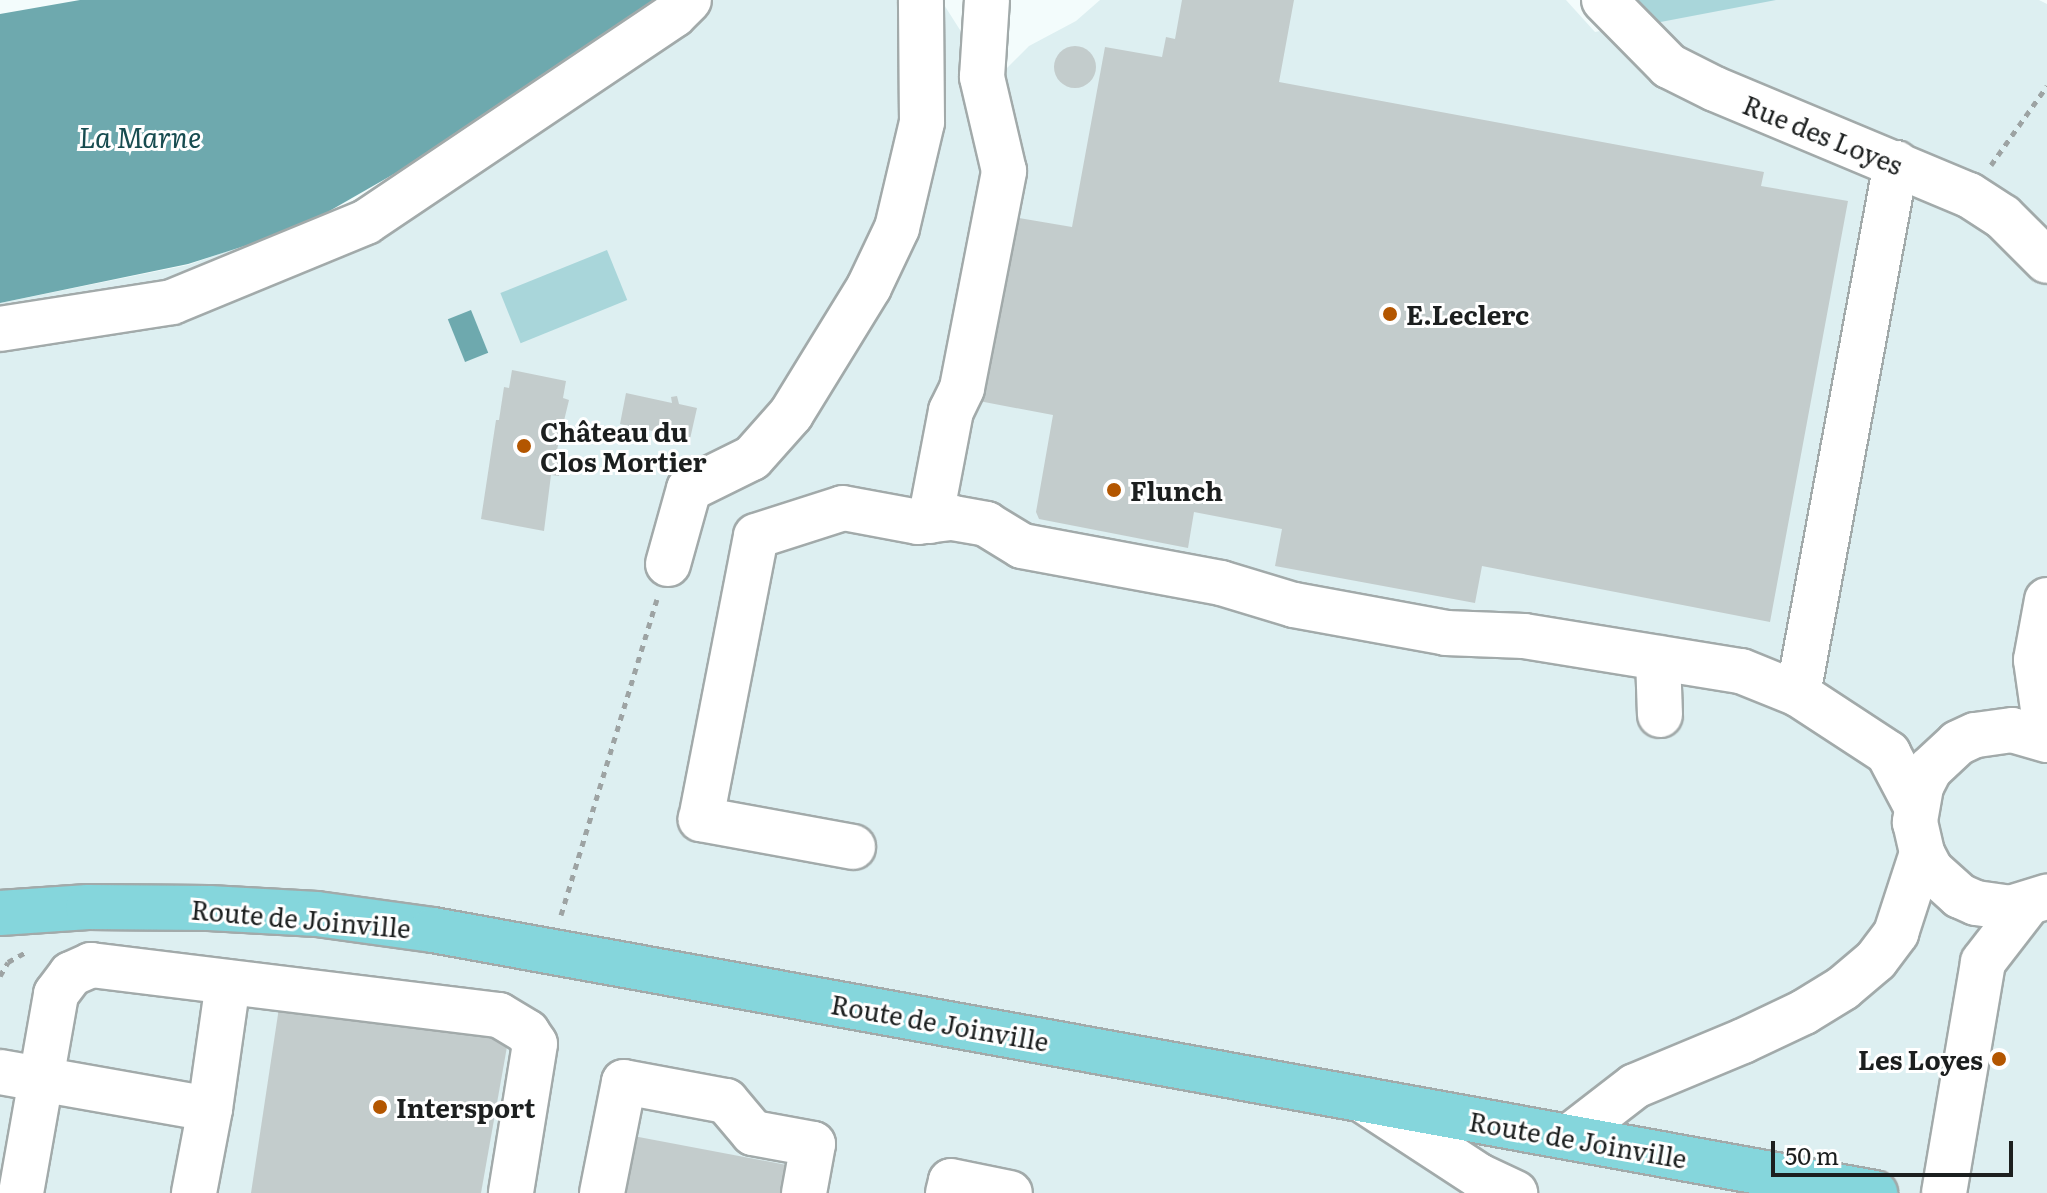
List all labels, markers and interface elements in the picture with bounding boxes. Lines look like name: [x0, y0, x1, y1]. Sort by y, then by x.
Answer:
street label: Rue des Loyes: [1739, 88, 1907, 180]
water label: La Marne: [79, 119, 201, 153]
place label: E.Leclerc: [1406, 298, 1529, 330]
marker: E.Leclerc: [1381, 305, 1399, 323]
place label: Château du Clos Mortier: [540, 415, 707, 476]
marker: Château du Clos Mortier: [515, 437, 533, 455]
place label: Flunch: [1130, 474, 1223, 506]
marker: Flunch: [1105, 481, 1123, 499]
street label: Route de Joinville: [190, 893, 412, 943]
street label: Route de Joinville: [829, 987, 1051, 1057]
place label: Les Loyes: [1858, 1043, 1983, 1075]
marker: Les Loyes: [1990, 1050, 2008, 1068]
place label: Intersport: [396, 1091, 536, 1123]
marker: Intersport: [371, 1098, 389, 1116]
street label: Route de Joinville: [1467, 1104, 1689, 1174]
scale bar: [1775, 1125, 2017, 1175]
text: 50 m: [1785, 1137, 1839, 1172]

